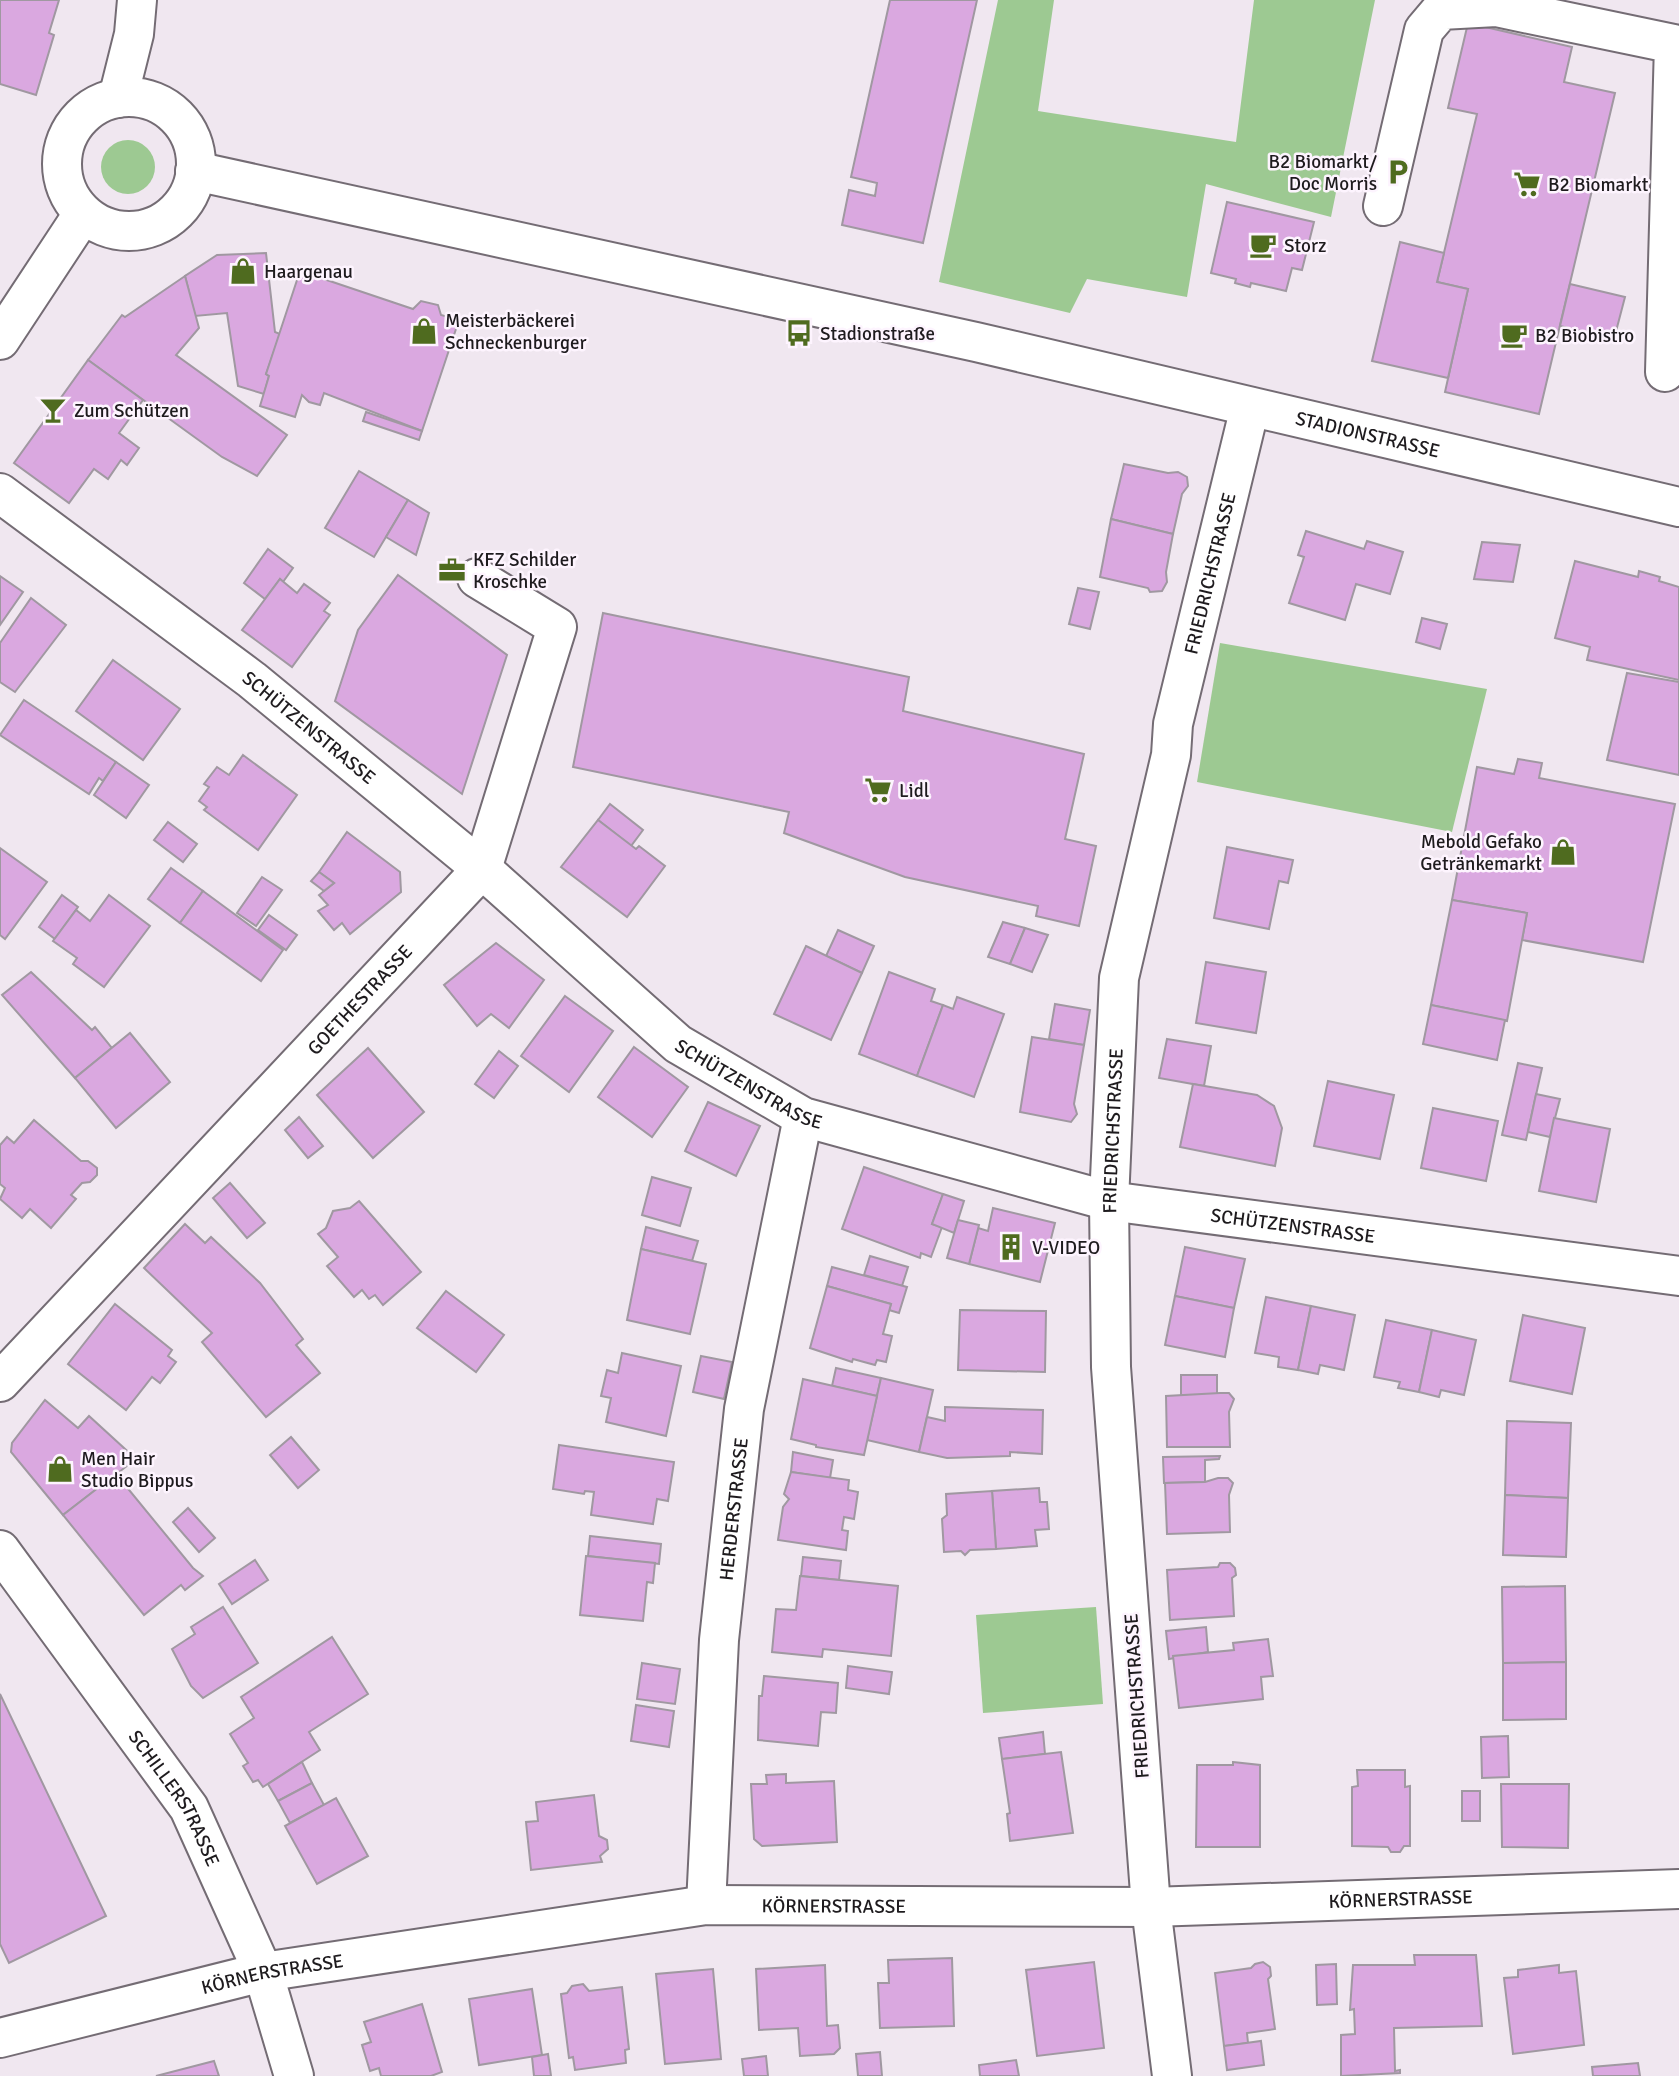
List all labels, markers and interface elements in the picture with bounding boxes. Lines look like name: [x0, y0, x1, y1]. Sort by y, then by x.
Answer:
place label: B2 Biomarkt/ Doc Morris: [1269, 150, 1377, 196]
parking icon: B2 Biomarkt/ Doc Morris: [1383, 157, 1413, 187]
supermarket icon: B2 Biomarkt: [1512, 169, 1542, 199]
place label: B2 Biomarkt: [1548, 173, 1649, 197]
cafe icon: Storz: [1248, 230, 1278, 260]
place label: Storz: [1284, 234, 1327, 258]
shop icon: Haargenau: [228, 256, 258, 286]
place label: Haargenau: [264, 260, 353, 284]
place label: Meisterbäckerei Schneckenburger: [445, 309, 587, 355]
shop icon: Meisterbäckerei Schneckenburger: [409, 316, 439, 346]
bus stop icon: Stadionstraße: [784, 318, 814, 348]
cafe icon: B2 Biobistro: [1499, 320, 1529, 350]
place label: Stadionstraße: [820, 322, 935, 346]
place label: B2 Biobistro: [1535, 324, 1634, 348]
bar icon: Zum Schützen: [38, 395, 68, 425]
place label: Zum Schützen: [74, 399, 189, 423]
street label: STADIONSTRASSE: [1293, 406, 1442, 463]
street label: FRIEDRICHSTRASSE: [1179, 490, 1242, 657]
place label: KFZ Schilder Kroschke: [473, 548, 576, 594]
office icon: KFZ Schilder Kroschke: [437, 555, 467, 585]
street label: SCHÜTZENSTRASSE: [237, 666, 380, 790]
supermarket icon: Lidl: [863, 775, 893, 805]
place label: Lidl: [899, 779, 929, 803]
place label: Mebold Gefako Getränkemarkt: [1420, 830, 1542, 876]
shop icon: Mebold Gefako Getränkemarkt: [1548, 837, 1578, 867]
street label: GOETHESTRASSE: [303, 940, 418, 1060]
street label: SCHÜTZENSTRASSE: [671, 1034, 825, 1135]
street label: FRIEDRICHSTRASSE: [1098, 1048, 1129, 1214]
street label: SCHÜTZENSTRASSE: [1209, 1204, 1377, 1249]
building icon: V-VIDEO: [996, 1232, 1026, 1262]
place label: V-VIDEO: [1032, 1236, 1100, 1260]
street label: HERDERSTRASSE: [714, 1436, 754, 1582]
place label: Men Hair Studio Bippus: [81, 1447, 193, 1493]
shop icon: Men Hair Studio Bippus: [45, 1454, 75, 1484]
street label: FRIEDRICHSTRASSE: [1119, 1613, 1155, 1779]
street label: SCHILLERSTRASSE: [123, 1726, 225, 1870]
street label: KÖRNERSTRASSE: [1328, 1885, 1473, 1914]
street label: KÖRNERSTRASSE: [761, 1894, 906, 1919]
street label: KÖRNERSTRASSE: [199, 1949, 345, 2000]

